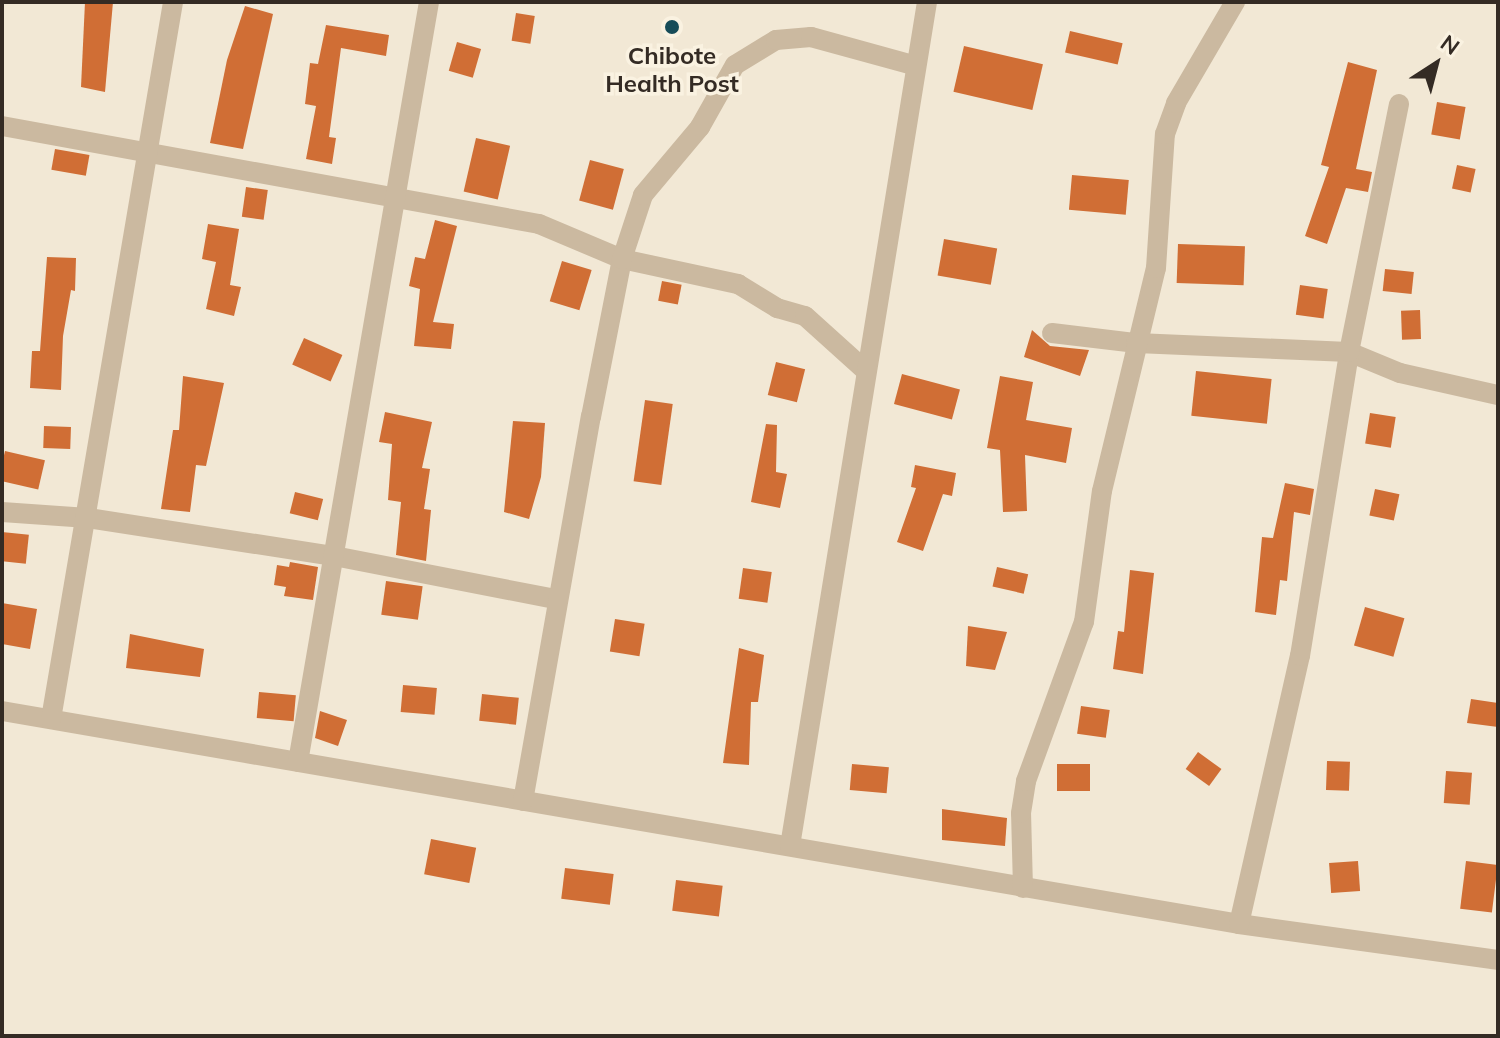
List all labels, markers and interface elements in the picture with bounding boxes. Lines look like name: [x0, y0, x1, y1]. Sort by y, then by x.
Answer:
marker: Chibote Health Post: [661, 16, 683, 38]
north arrow: [1396, 24, 1476, 104]
text: N: [1435, 28, 1465, 61]
place label: Chibote Health Post: [605, 42, 739, 98]

